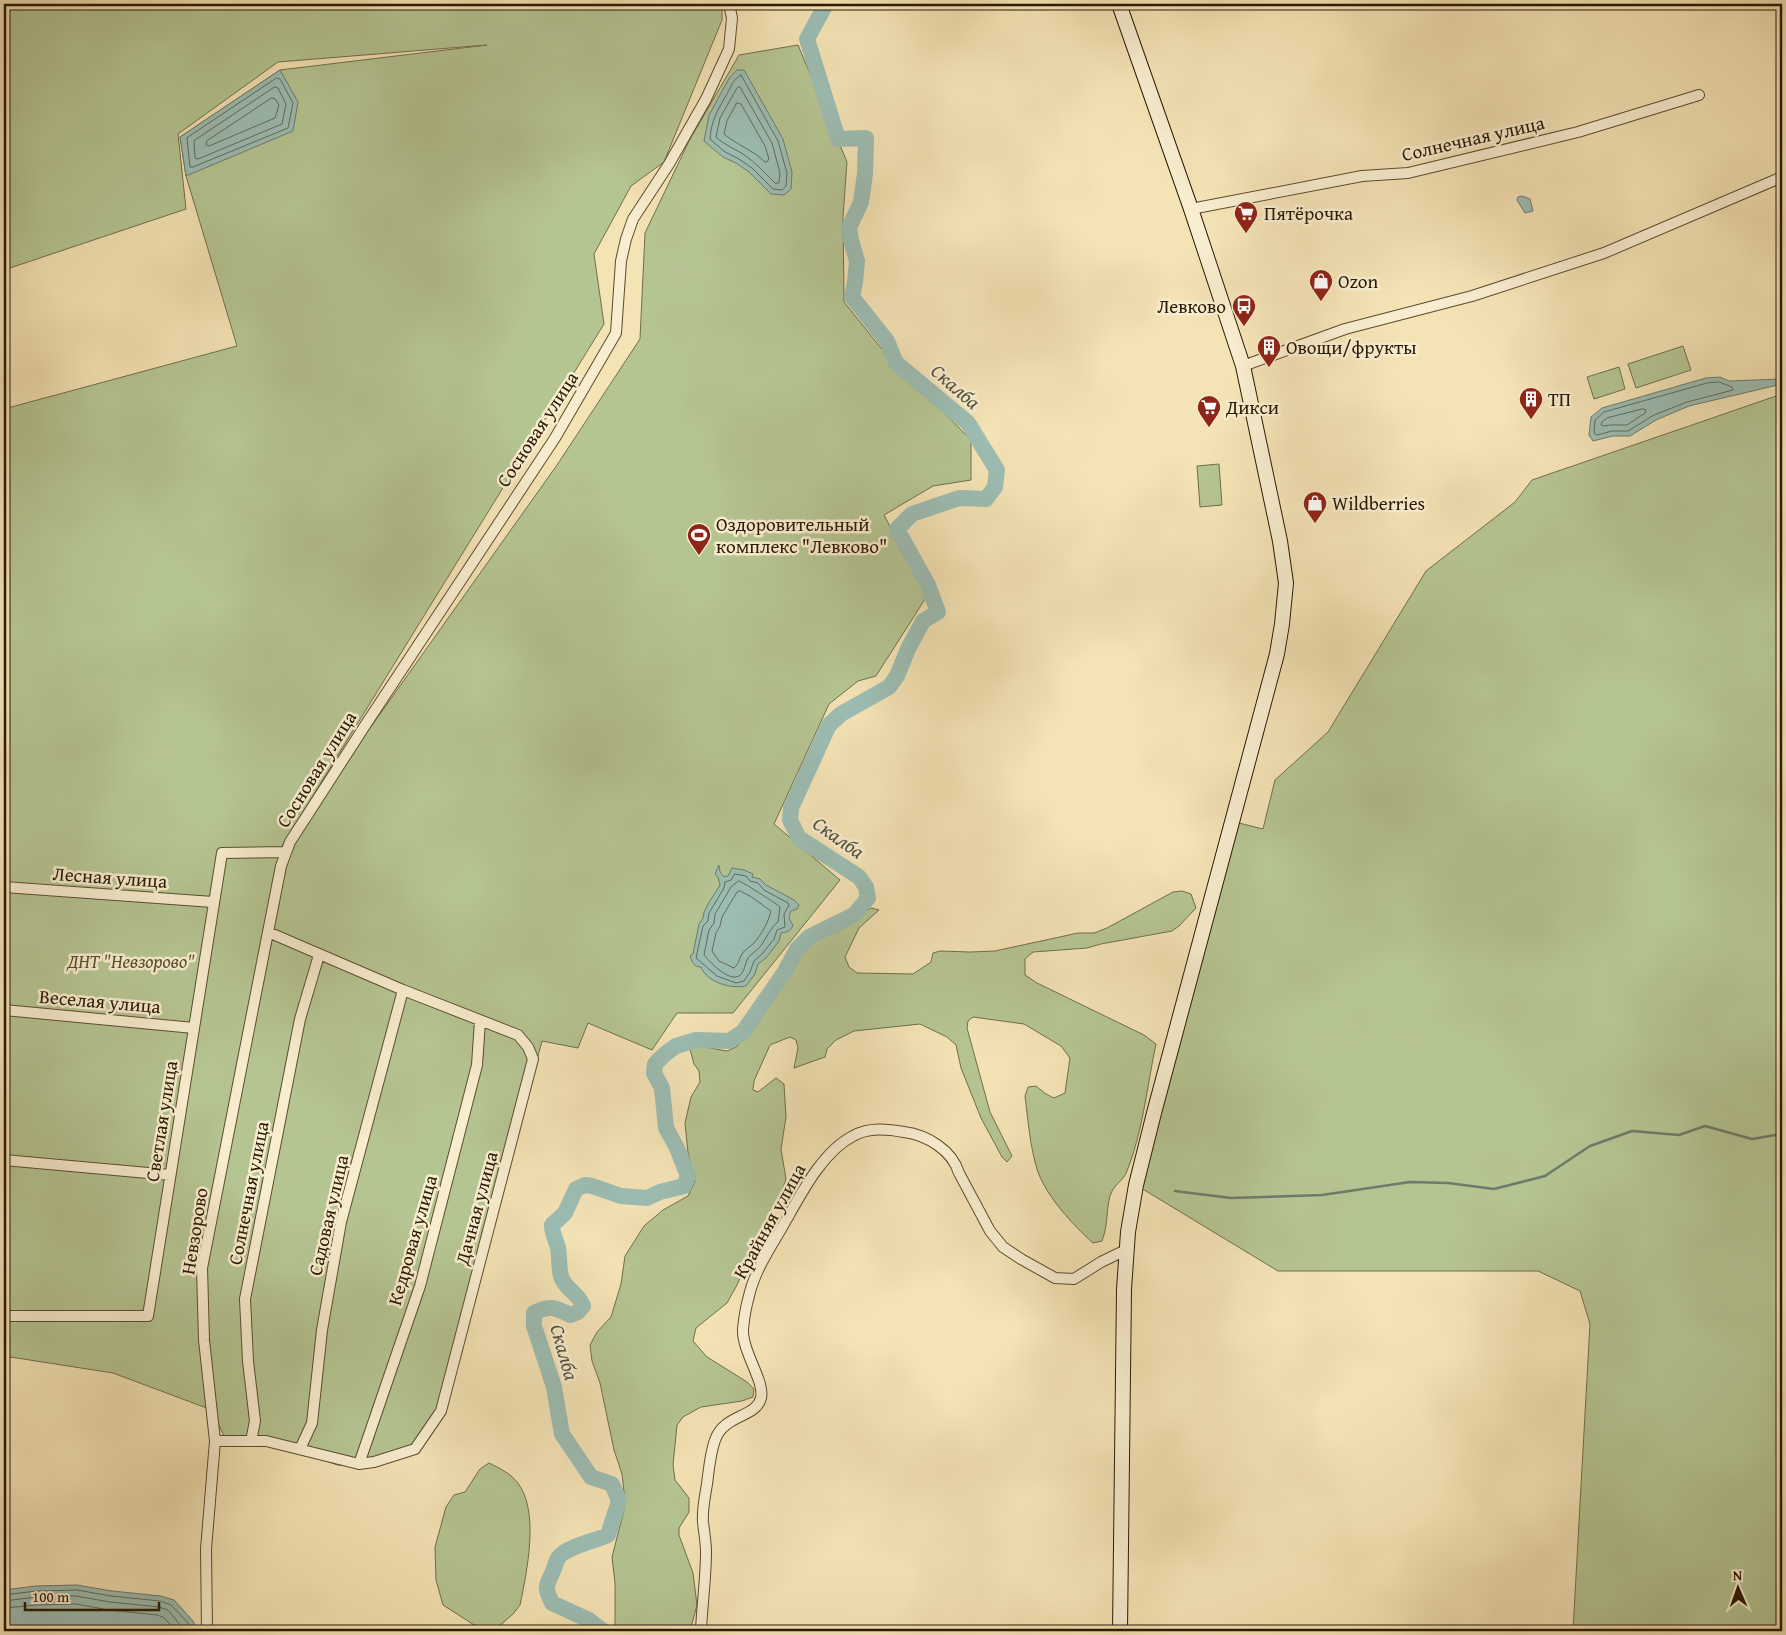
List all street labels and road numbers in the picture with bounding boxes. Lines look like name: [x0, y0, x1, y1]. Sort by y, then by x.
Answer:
street label: Солнечная улица: [1399, 108, 1547, 168]
street label: Сосновая улица: [489, 366, 585, 492]
street label: Сосновая улица: [269, 705, 363, 833]
street label: Лесная улица: [52, 859, 168, 895]
street label: Веселая улица: [38, 982, 162, 1020]
street label: Светлая улица: [138, 1058, 184, 1184]
street label: Солнечная улица: [220, 1119, 276, 1267]
street label: Дачная улица: [447, 1148, 505, 1269]
street label: Садовая улица: [301, 1152, 355, 1278]
street label: Крайняя улица: [726, 1158, 812, 1284]
street label: Кедровая улица: [380, 1172, 444, 1308]
street label: Невзорово: [173, 1186, 215, 1276]

